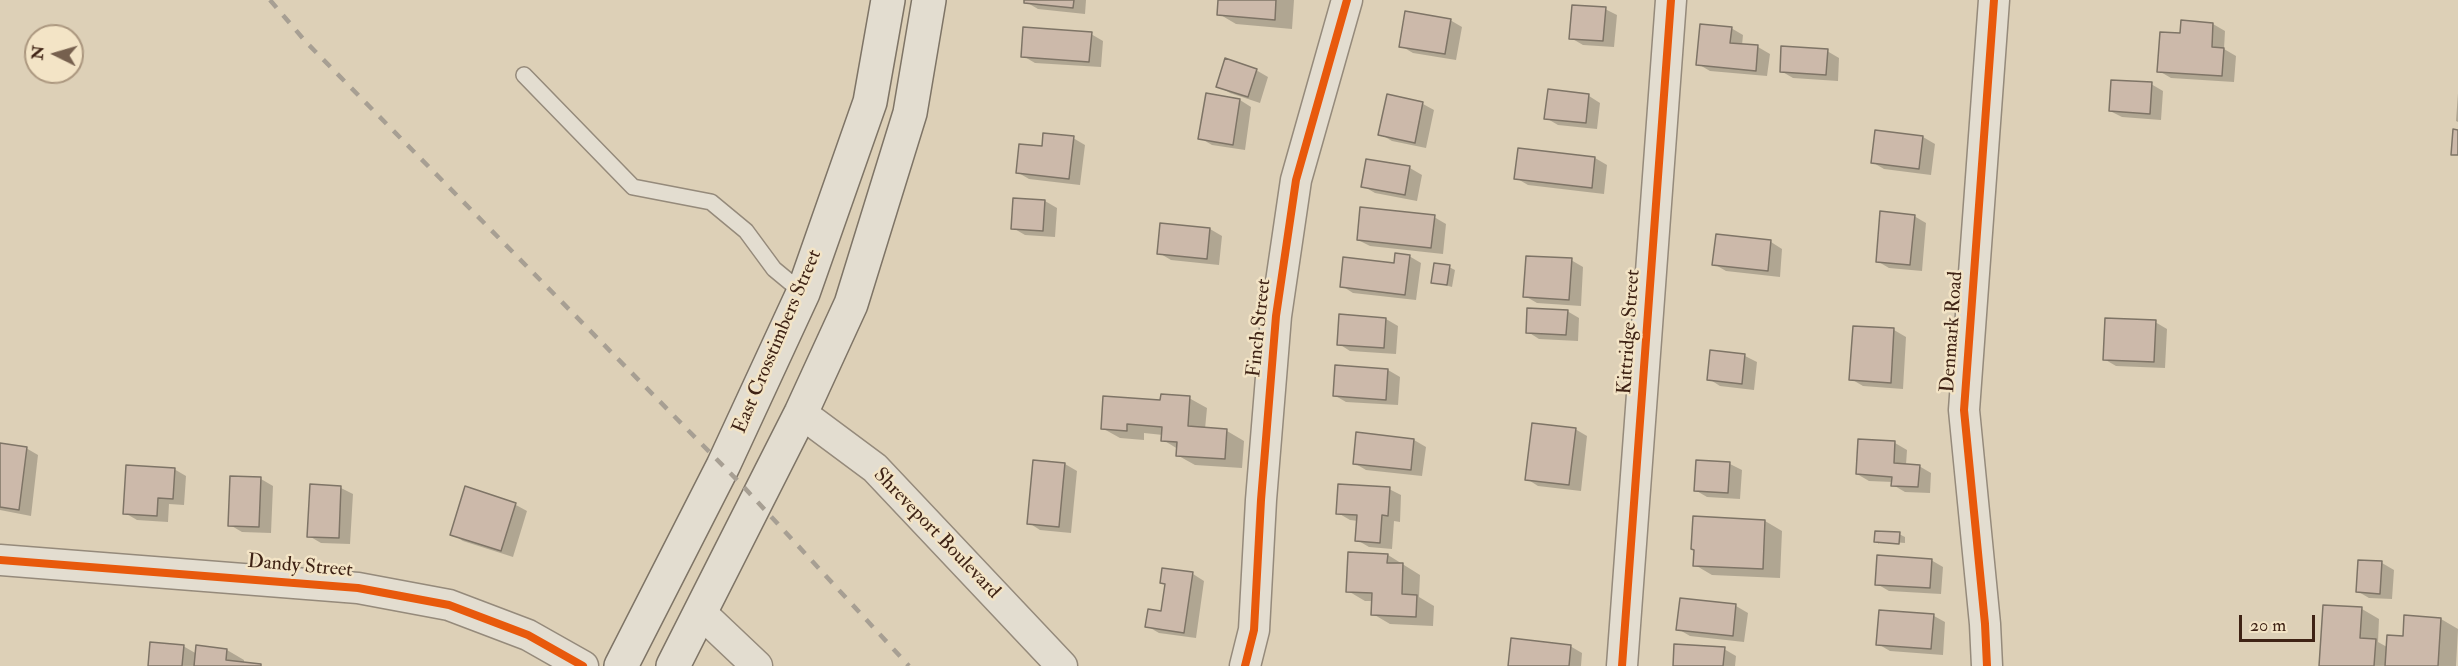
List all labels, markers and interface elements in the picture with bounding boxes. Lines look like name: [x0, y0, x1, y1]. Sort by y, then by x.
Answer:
north arrow: [24, 24, 84, 84]
text: N: [27, 45, 49, 61]
street label: East Crosstimbers Street: [728, 246, 828, 438]
street label: Kittridge Street: [1614, 269, 1646, 395]
street label: Denmark Road: [1937, 270, 1969, 394]
street label: Finch Street: [1243, 278, 1277, 378]
street label: Shreveport Boulevard: [867, 464, 1005, 604]
street label: Dandy Street: [246, 550, 354, 584]
scale bar: [2242, 603, 2318, 641]
text: 20 m: [2250, 614, 2286, 637]

